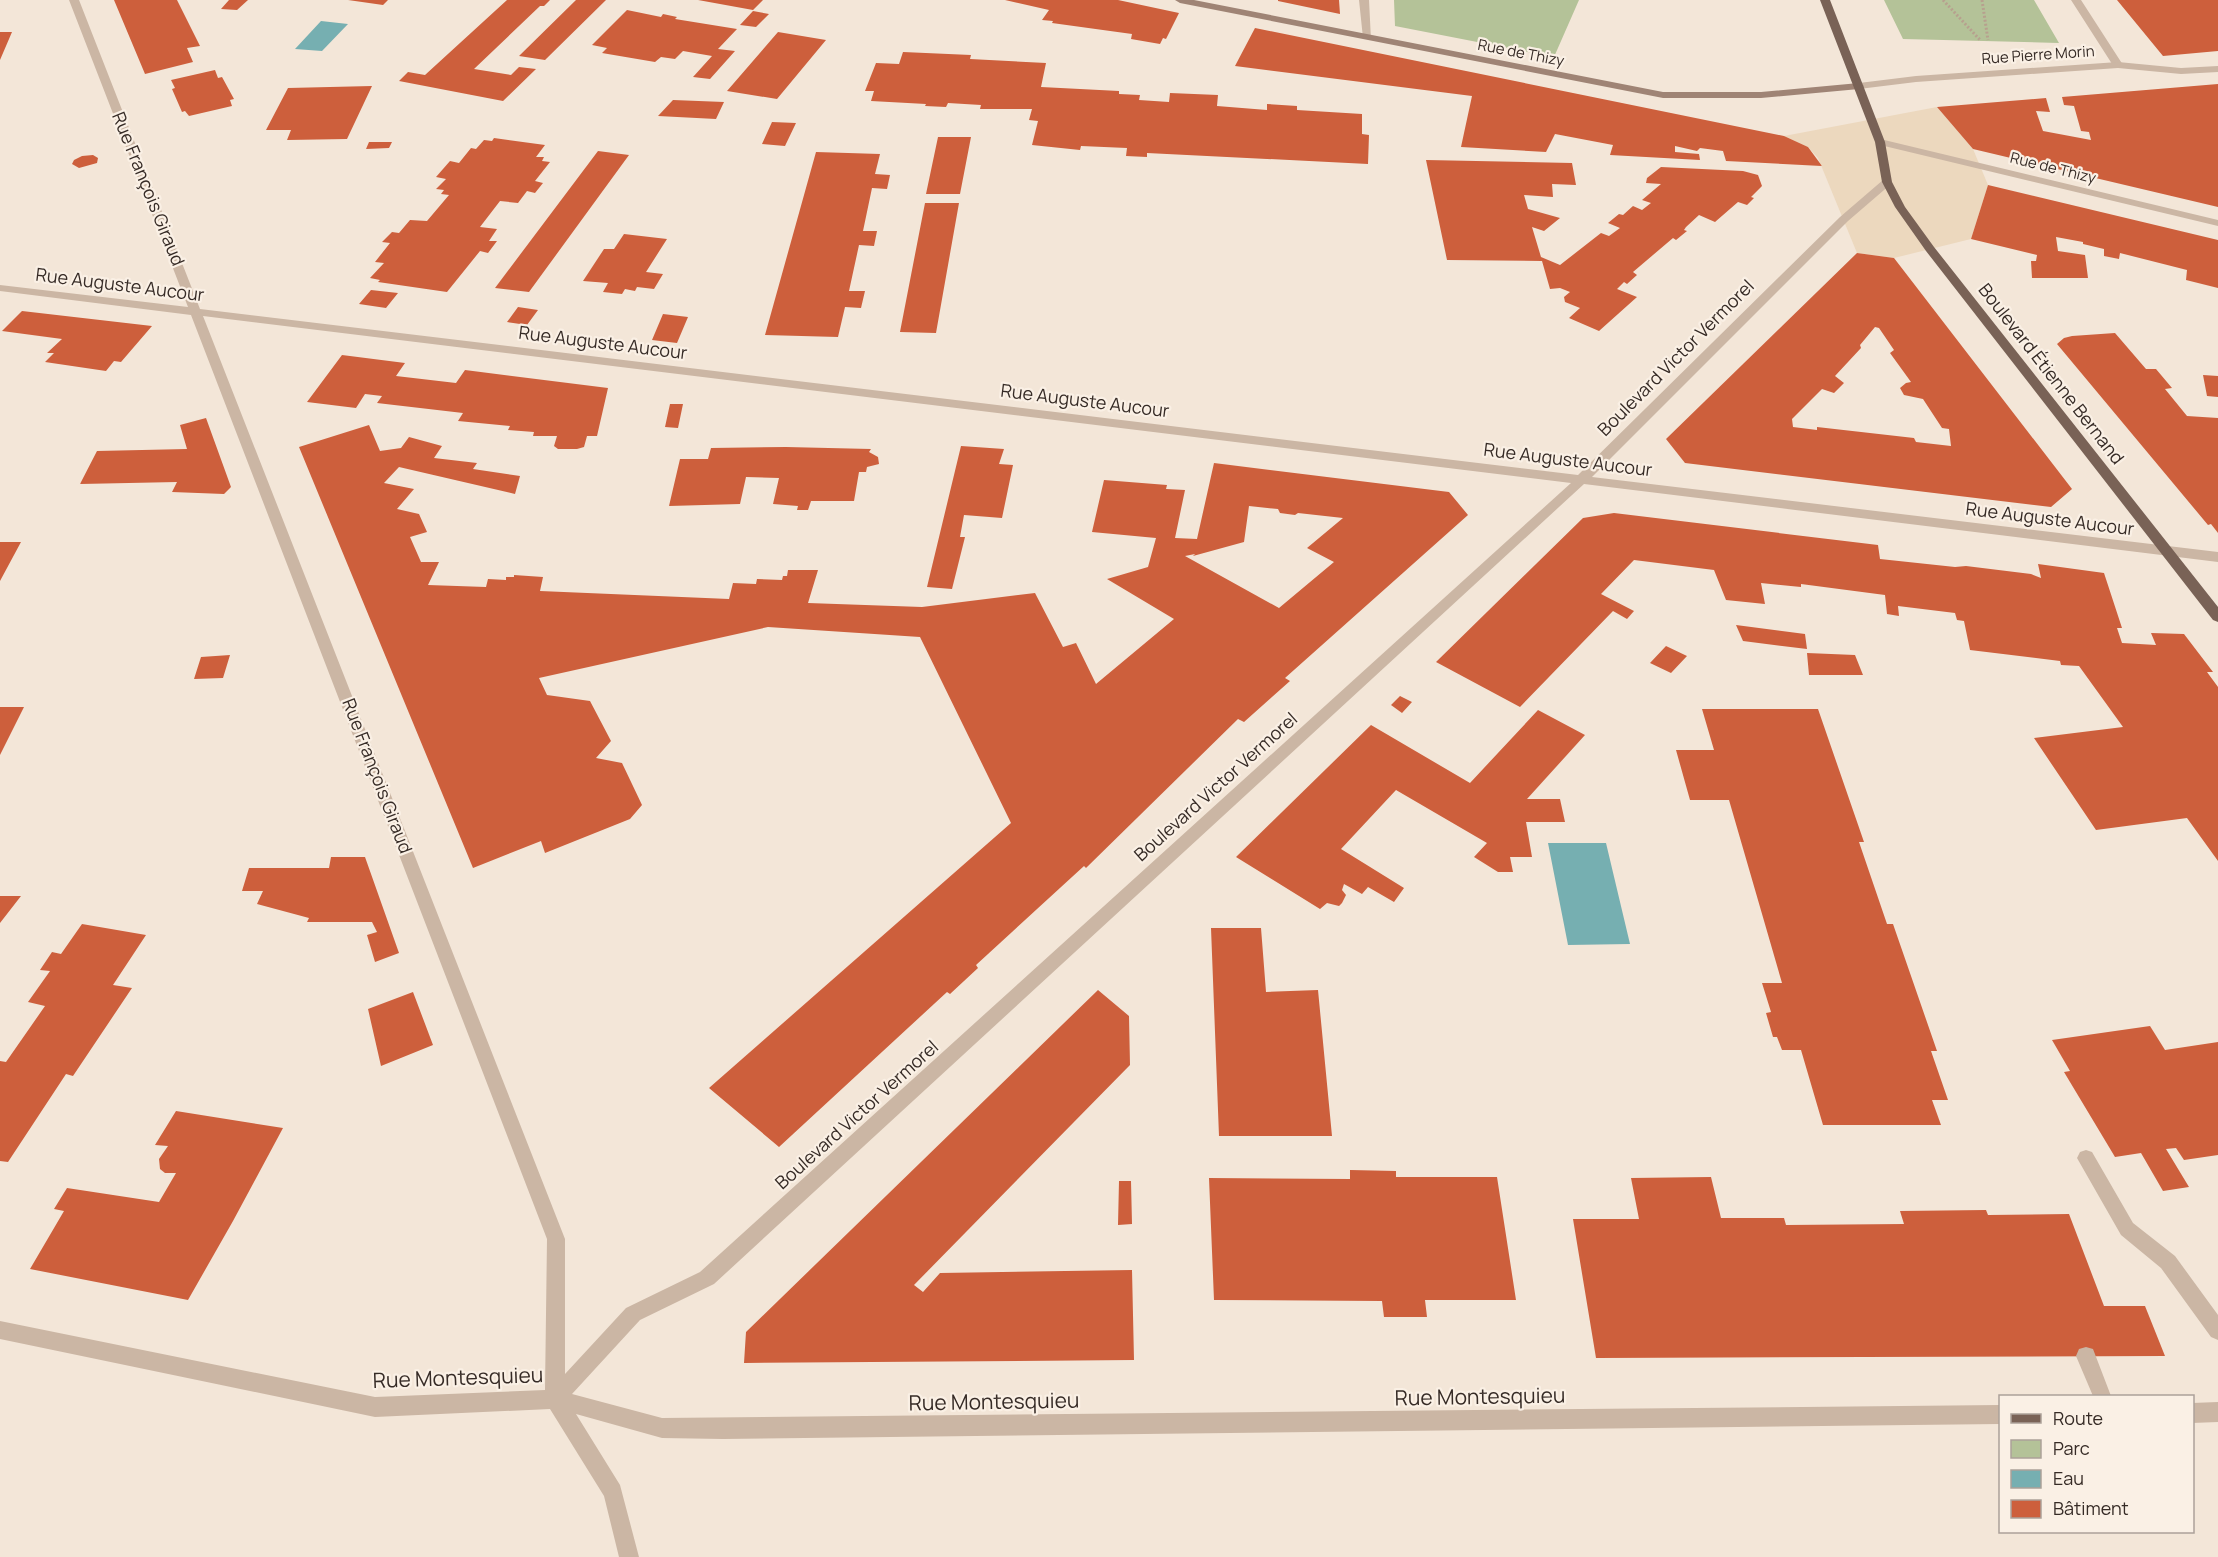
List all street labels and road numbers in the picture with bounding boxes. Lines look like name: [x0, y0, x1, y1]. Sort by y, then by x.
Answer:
street label: Rue de Thizy: [1476, 34, 1566, 71]
street label: Rue Pierre Morin: [1981, 40, 2095, 69]
street label: Rue François Giraud: [107, 108, 191, 269]
street label: Rue de Thizy: [2008, 147, 2098, 188]
street label: Rue Auguste Aucour: [34, 262, 206, 306]
street label: Boulevard Victor Vermorel: [1592, 274, 1759, 441]
street label: Boulevard Étienne Bernand: [1974, 278, 2130, 469]
street label: Rue Auguste Aucour: [517, 320, 689, 364]
street label: Rue Auguste Aucour: [999, 378, 1171, 422]
street label: Rue Auguste Aucour: [1482, 437, 1654, 481]
street label: Rue Auguste Aucour: [1964, 496, 2136, 540]
street label: Rue François Giraud: [337, 695, 419, 856]
street label: Boulevard Victor Vermorel: [1129, 706, 1302, 866]
street label: Boulevard Victor Vermorel: [770, 1034, 943, 1194]
street label: Rue Montesquieu: [372, 1360, 544, 1394]
street label: Rue Montesquieu: [1394, 1381, 1566, 1411]
street label: Rue Montesquieu: [908, 1386, 1080, 1416]

